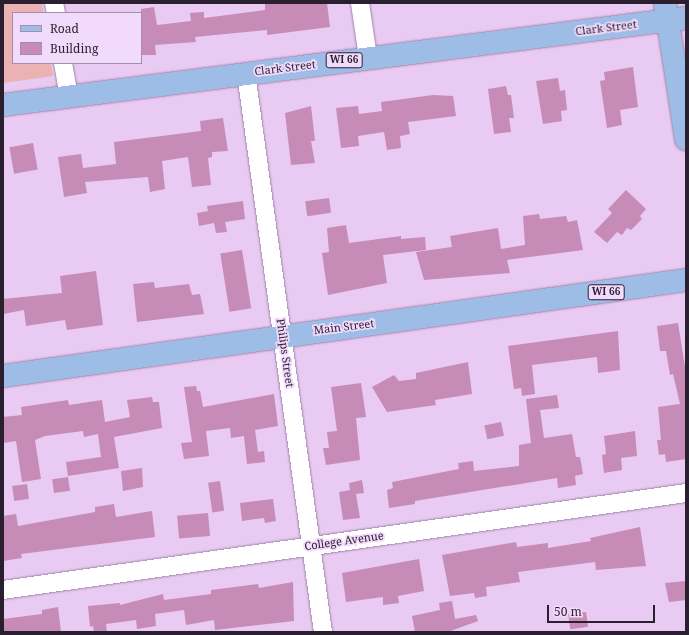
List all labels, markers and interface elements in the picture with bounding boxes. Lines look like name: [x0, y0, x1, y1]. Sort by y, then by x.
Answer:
legend: [12, 12, 142, 64]
street label: Clark Street: [575, 18, 637, 38]
text: Road: [50, 20, 79, 37]
text: Building: [50, 40, 98, 57]
road number: WI 66: [325, 52, 363, 68]
street label: Clark Street: [254, 58, 316, 78]
road number: WI 66: [587, 284, 625, 300]
street label: Main Street: [313, 317, 375, 337]
street label: Philips Street: [274, 318, 296, 388]
street label: College Avenue: [304, 529, 384, 553]
scale bar: [549, 597, 657, 623]
text: 50 m: [554, 603, 582, 620]

